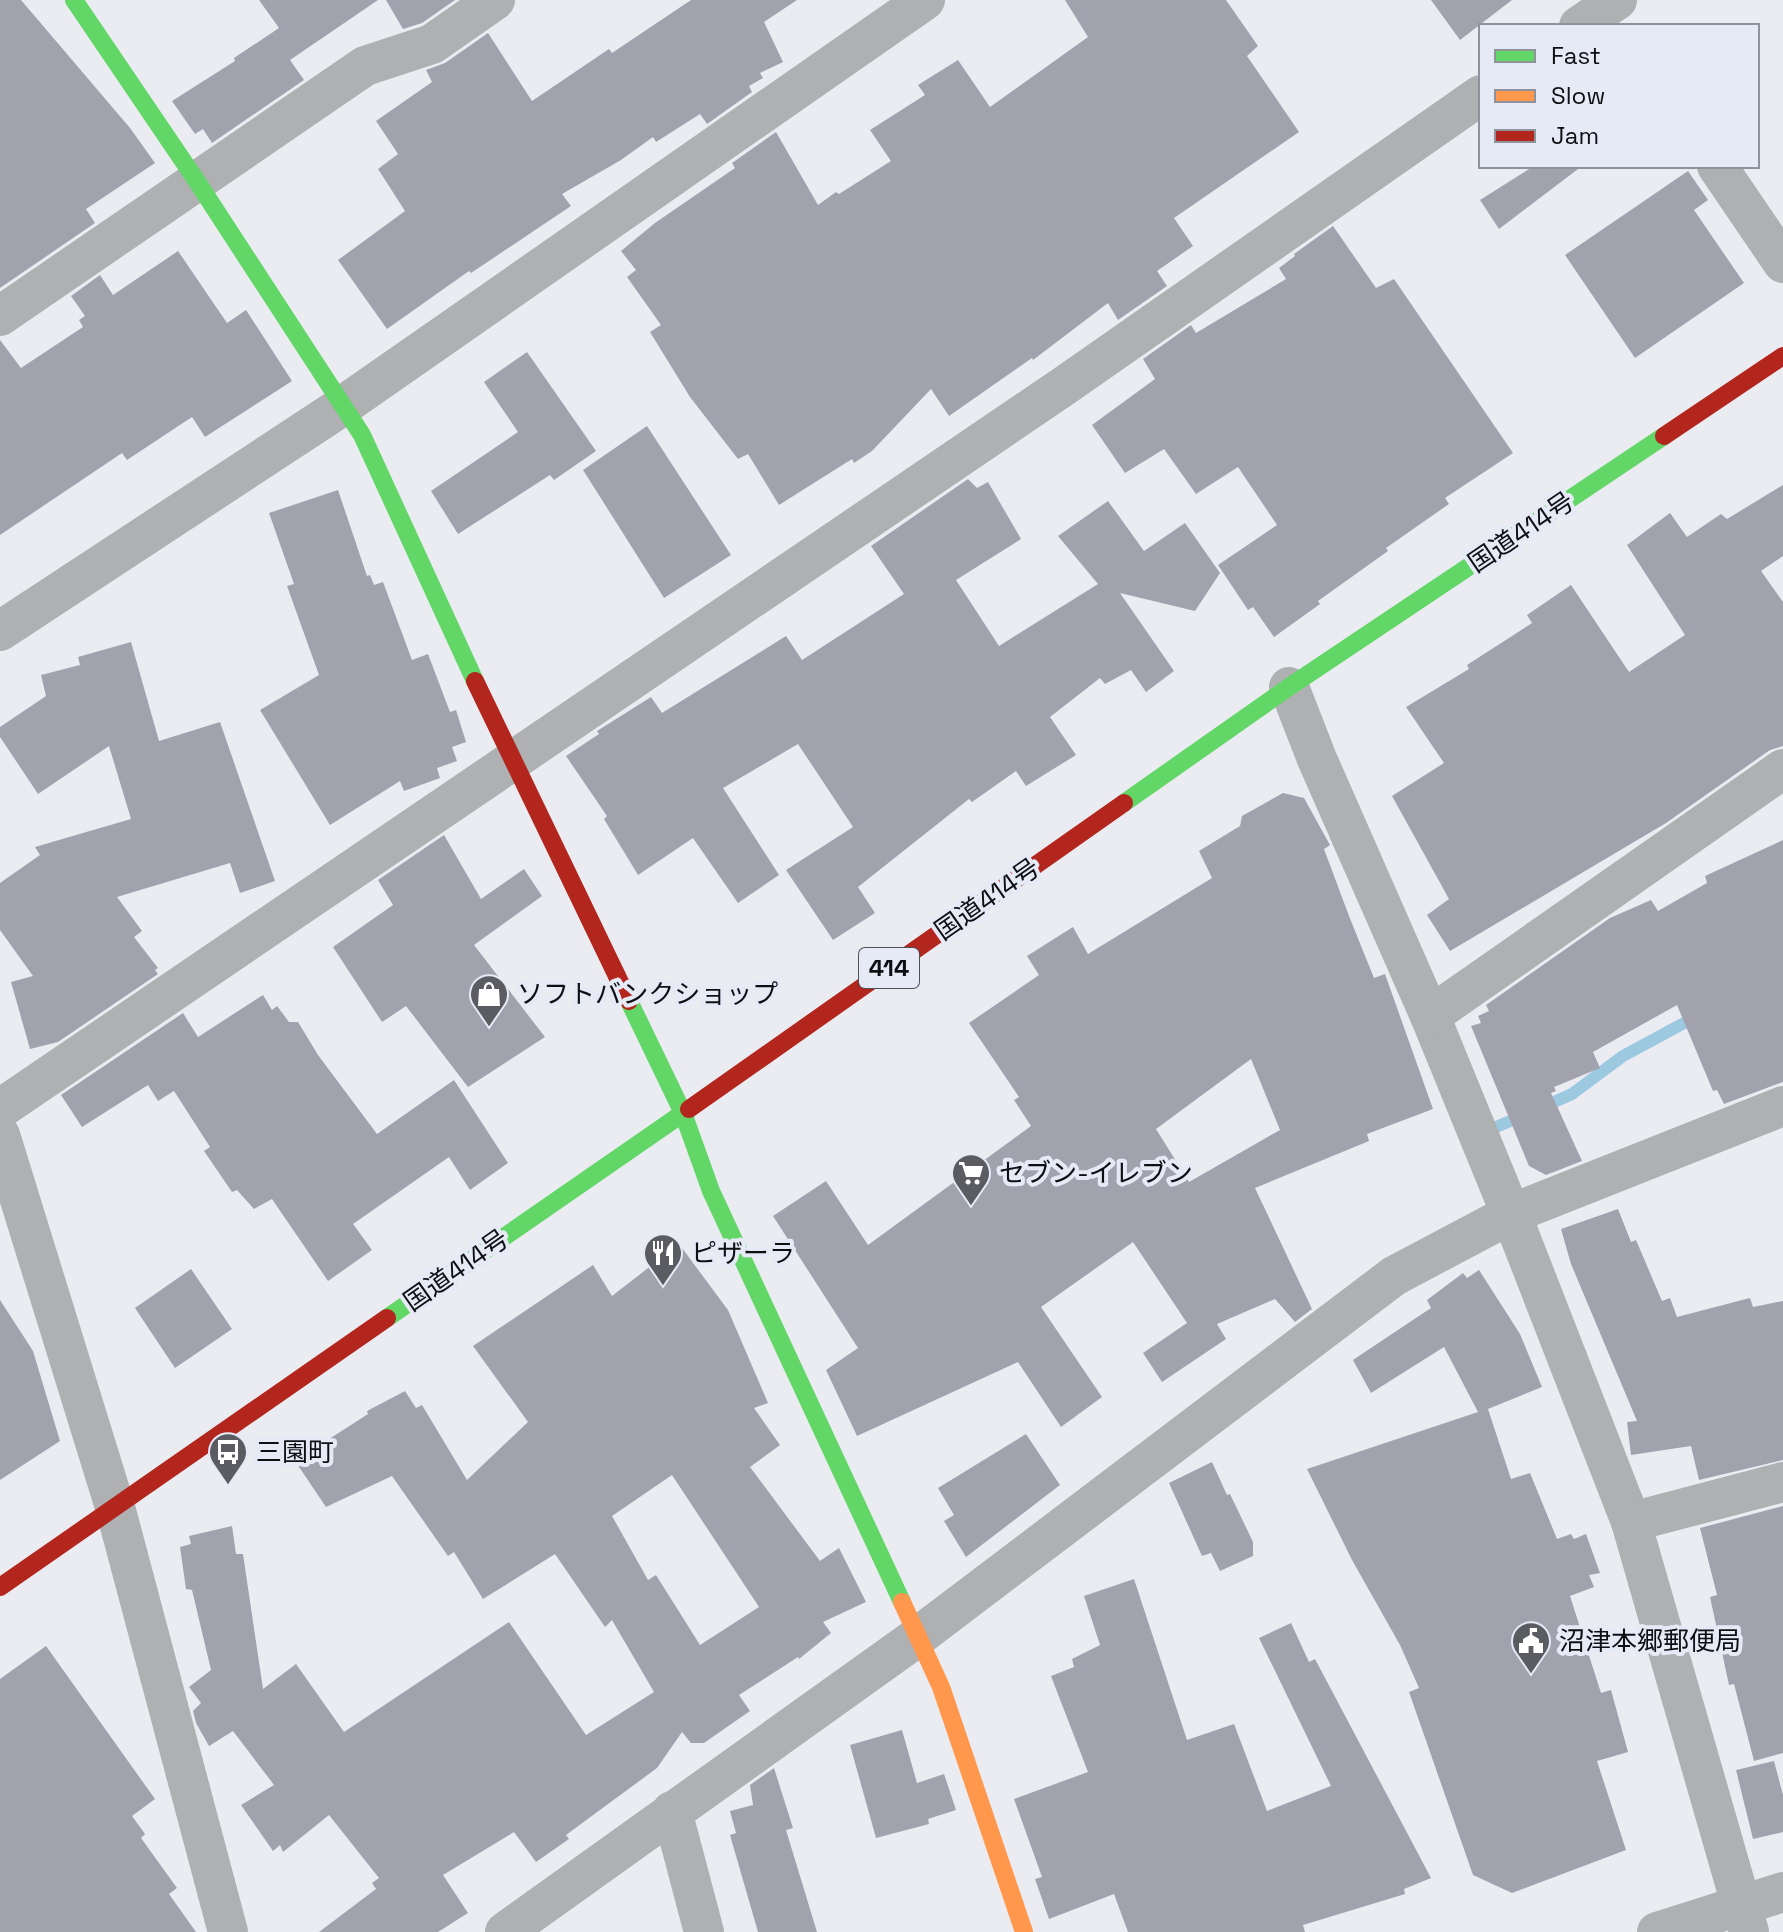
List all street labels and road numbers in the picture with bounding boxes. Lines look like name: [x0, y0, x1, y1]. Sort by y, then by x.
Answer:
street label: 国道414号: [1461, 484, 1581, 580]
street label: 国道414号: [928, 850, 1046, 948]
road number: 414: [859, 948, 919, 988]
street label: 国道414号: [397, 1221, 515, 1319]

